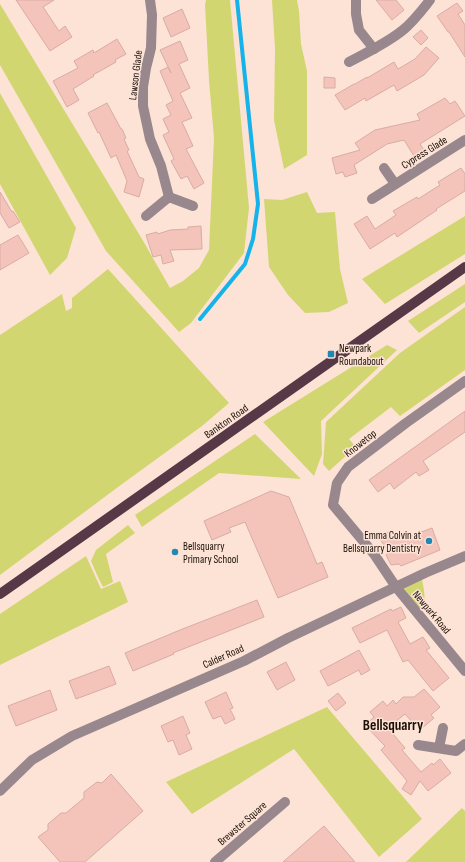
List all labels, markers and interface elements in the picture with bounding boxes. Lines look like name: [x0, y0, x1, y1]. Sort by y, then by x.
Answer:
street label: Lawson Glade: [126, 49, 145, 101]
street label: Cypress Glade: [399, 133, 450, 172]
place label: Newpark Roundabout: [339, 342, 384, 368]
marker: Newpark Roundabout: [326, 349, 336, 359]
street label: Bankton Road: [202, 401, 251, 441]
street label: Knowetop: [342, 427, 379, 460]
place label: Emma Colvin at Bellsquarry Dentistry: [343, 529, 422, 555]
marker: Emma Colvin at Bellsquarry Dentistry: [424, 536, 434, 546]
place label: Bellsquarry Primary School: [183, 540, 238, 566]
marker: Bellsquarry Primary School: [170, 547, 180, 557]
street label: Newpark Road: [410, 588, 454, 637]
street label: Calder Road: [201, 641, 246, 671]
district label: Bellsquarry: [363, 716, 424, 735]
street label: Brewster Square: [215, 799, 269, 848]

